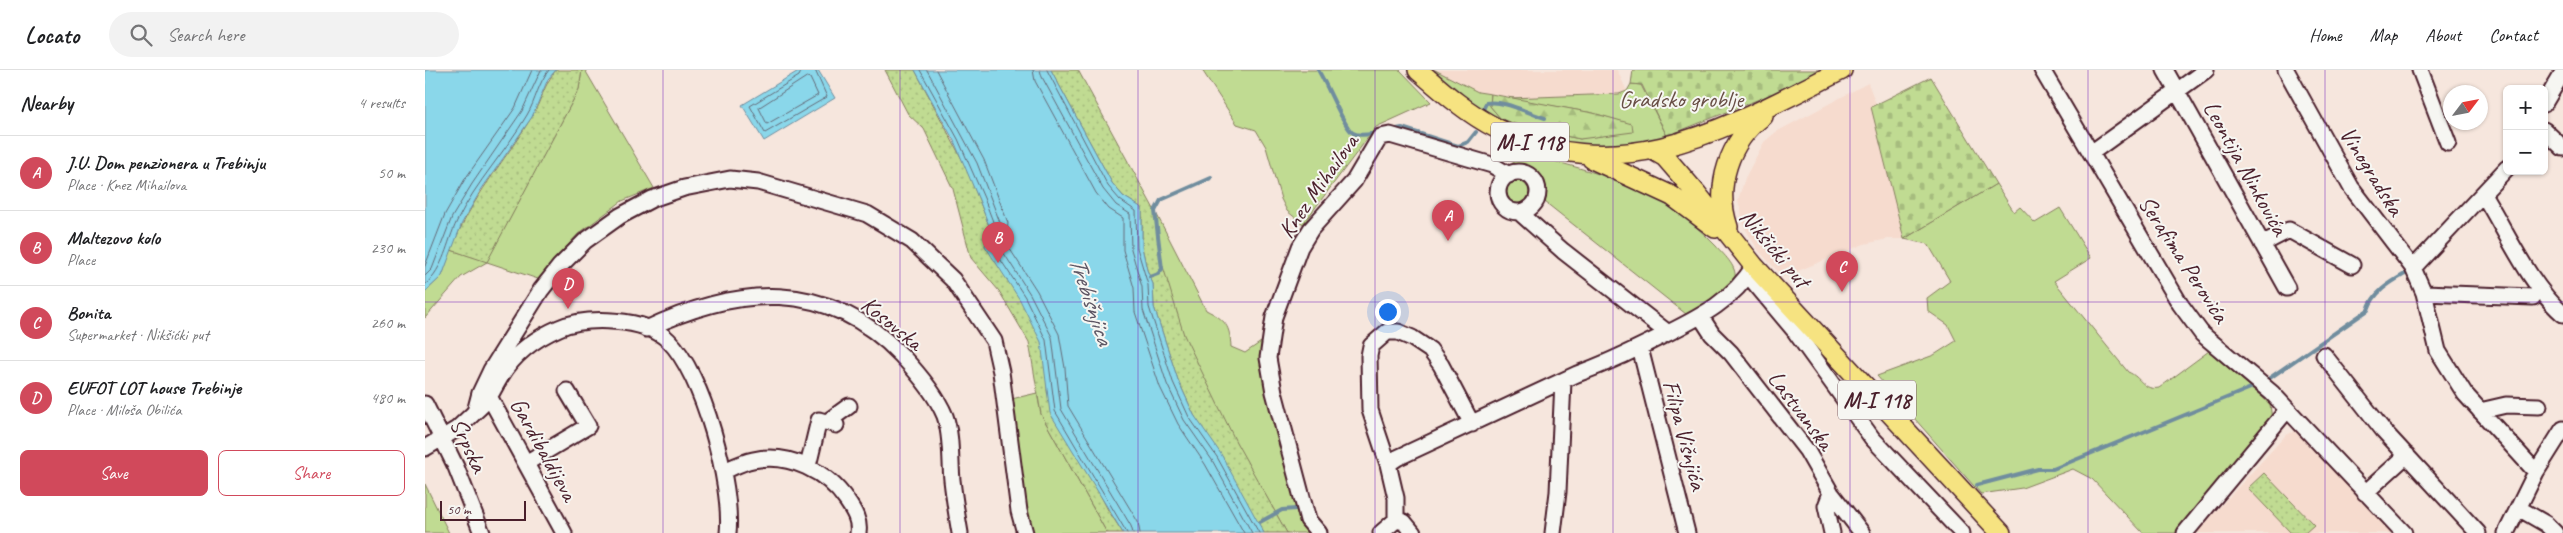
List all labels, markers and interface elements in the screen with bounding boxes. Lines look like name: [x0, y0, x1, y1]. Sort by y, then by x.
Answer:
search box: [109, 12, 459, 57]
text: Locato: [25, 20, 79, 50]
icon: search: [127, 21, 155, 49]
text: Search here: [167, 23, 245, 47]
text: Home: [2309, 24, 2342, 46]
text: Map: [2370, 24, 2397, 46]
text: About: [2425, 24, 2461, 46]
text: Contact: [2489, 24, 2538, 46]
park label: Gradsko groblje: [1619, 84, 1745, 114]
north arrow: [2443, 85, 2488, 130]
map controls: [2503, 85, 2548, 175]
button: +: [2503, 85, 2548, 130]
text: Nearby: [20, 90, 73, 116]
text: 4 results: [358, 93, 405, 113]
street label: Leontija Ninkovića: [2197, 95, 2296, 242]
street label: Vinogradska: [2333, 121, 2412, 222]
road number: M-I 118: [1491, 122, 1569, 162]
street label: Knez Mihailova: [1271, 126, 1366, 244]
button: −: [2503, 130, 2548, 175]
text: J.U. Dom penzionera u Trebinju: [67, 151, 265, 175]
text: A: [32, 163, 40, 183]
text: 50 m: [378, 163, 405, 183]
text: Place · Knez Mihailova: [67, 175, 186, 195]
street label: Serafima Perovića: [2132, 190, 2237, 329]
pin: A: [1432, 200, 1464, 241]
street label: Nikšićki put: [1733, 202, 1819, 296]
pin: B: [982, 222, 1014, 263]
text: Maltezovo kolo: [67, 226, 160, 250]
text: B: [32, 238, 40, 258]
text: 230 m: [371, 238, 405, 258]
text: Place: [67, 250, 95, 270]
pin: C: [1826, 251, 1858, 292]
water label: Trebišnjica: [1061, 252, 1122, 350]
pin: D: [552, 268, 584, 309]
street label: Kosovska: [855, 289, 931, 358]
your location: [1375, 299, 1401, 325]
text: Bonita: [67, 301, 111, 325]
text: C: [32, 313, 40, 333]
text: 260 m: [371, 313, 405, 333]
text: Supermarket · Nikšićki put: [67, 325, 209, 345]
street label: Lastvanska: [1761, 364, 1842, 457]
text: EUFOT LOT house Trebinje: [67, 376, 241, 400]
street label: Filipa Višnjića: [1656, 377, 1714, 495]
road number: M-I 118: [1838, 380, 1916, 420]
text: D: [31, 388, 41, 408]
text: 480 m: [371, 388, 405, 408]
street label: Gardibaldijeva: [503, 392, 586, 508]
text: Place · Miloša Obilića: [67, 400, 181, 420]
street label: Srpska: [443, 413, 495, 478]
button: Save: [20, 450, 208, 496]
button: Share: [218, 450, 405, 496]
scale bar: [440, 498, 526, 521]
text: 50 m: [447, 501, 471, 518]

